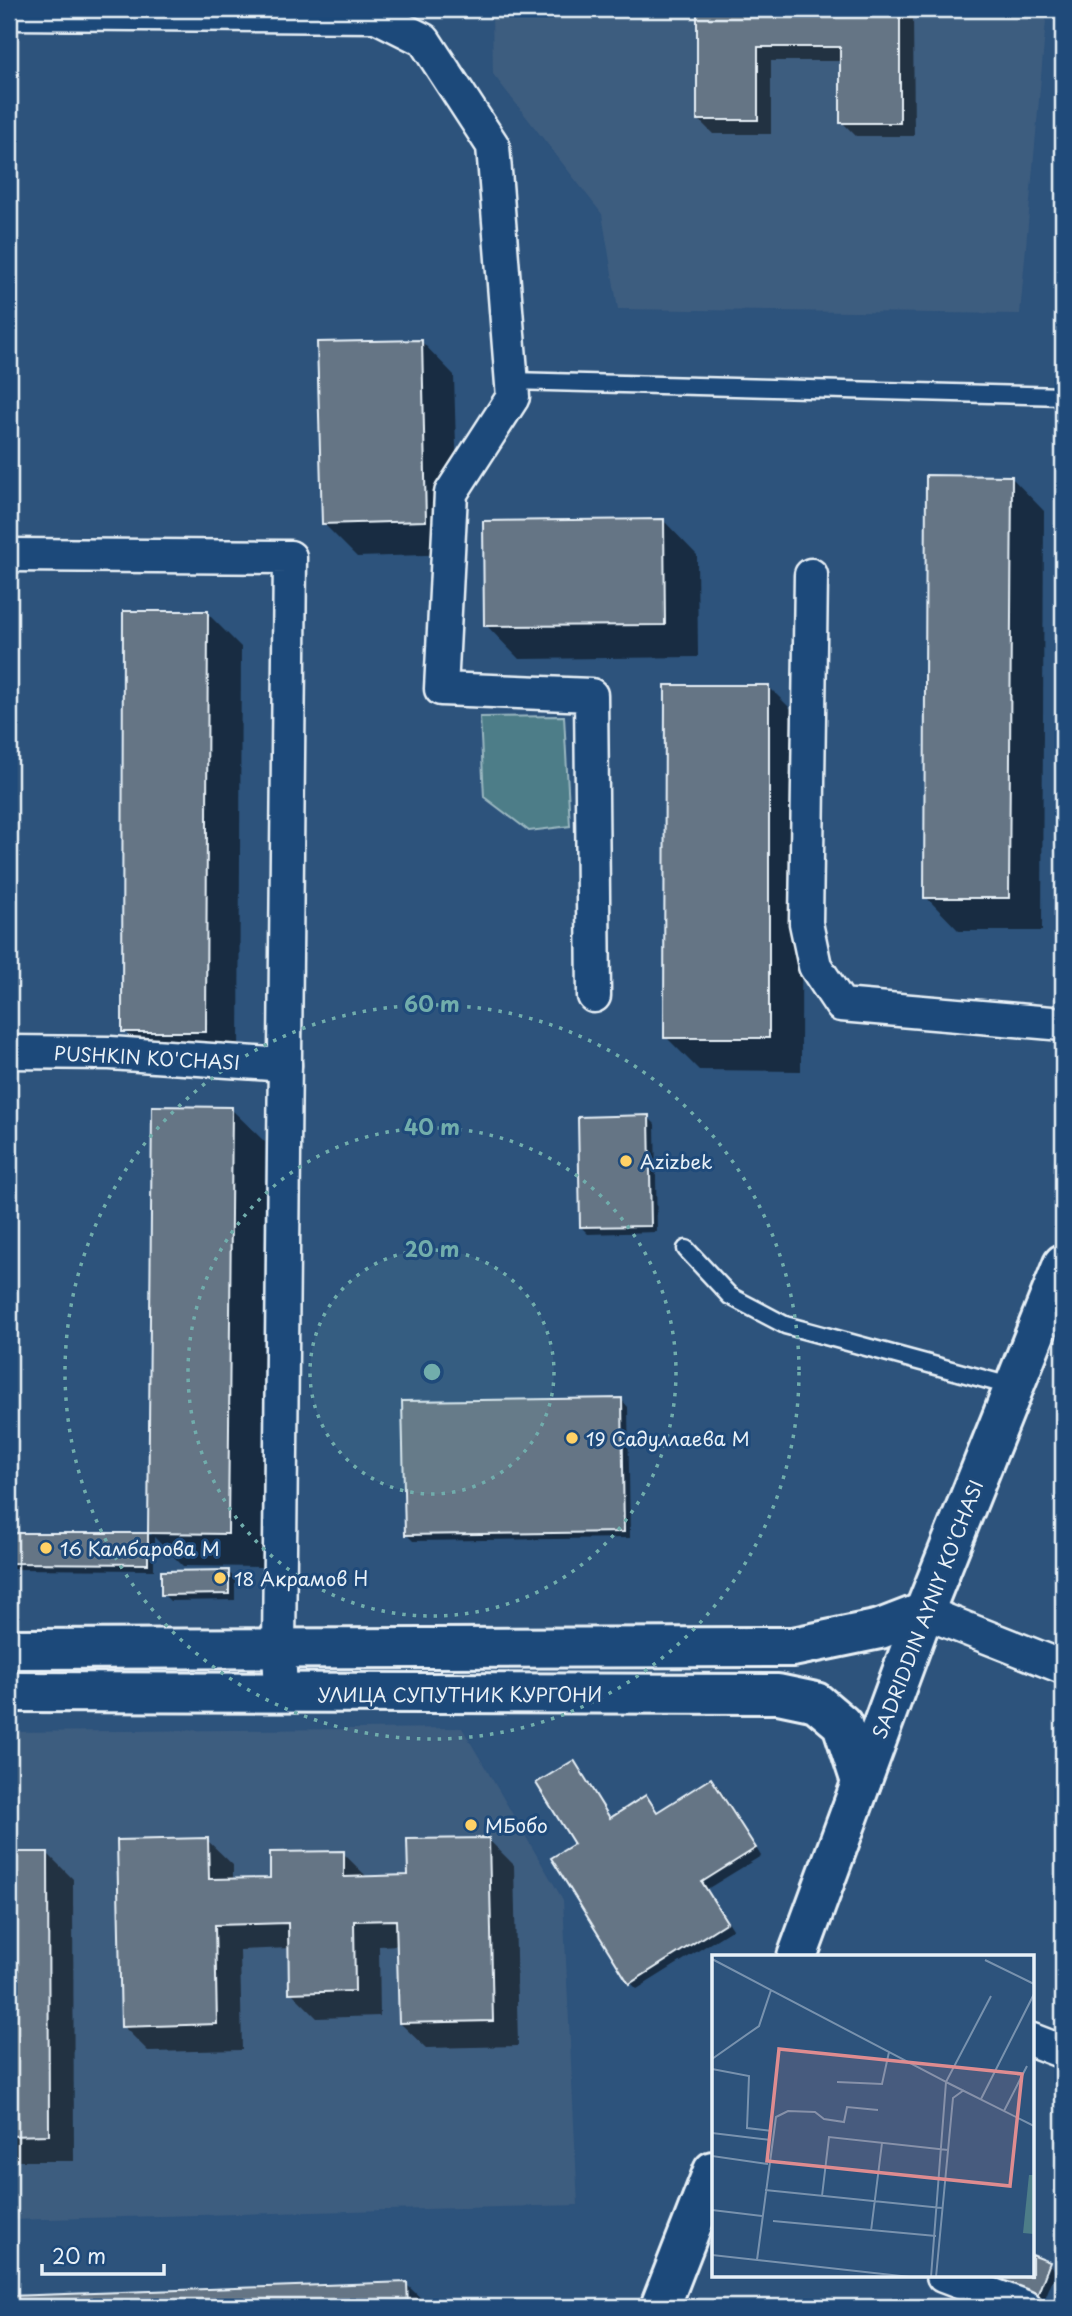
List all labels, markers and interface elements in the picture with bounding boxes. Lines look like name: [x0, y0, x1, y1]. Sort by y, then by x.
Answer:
text: 60 m: [404, 987, 460, 1019]
street label: PUSHKIN KO'CHASI: [53, 1038, 241, 1076]
text: 40 m: [404, 1110, 460, 1142]
place label: Azizbek: [640, 1147, 713, 1175]
marker: Azizbek: [618, 1153, 634, 1169]
text: 20 m: [405, 1232, 459, 1264]
centre of rings: [420, 1360, 444, 1384]
place label: 19 Садуллаева М: [586, 1424, 750, 1452]
marker: 19 Садуллаева М: [564, 1430, 580, 1446]
street label: SADRIDDIN AYNIY KO'CHASI: [865, 1475, 989, 1743]
place label: 16 Камбарова М: [60, 1534, 220, 1562]
marker: 16 Камбарова М: [38, 1540, 54, 1556]
place label: 18 Акрамов Н: [234, 1564, 368, 1592]
marker: 18 Акрамов Н: [212, 1570, 228, 1586]
street label: УЛИЦА СУПУТНИК КУРГОНИ: [318, 1680, 602, 1708]
place label: МБобо: [485, 1811, 548, 1839]
marker: МБобо: [463, 1817, 479, 1833]
inset map: [712, 1955, 1034, 2278]
scale bar: [42, 2232, 164, 2276]
text: 20 m: [52, 2239, 106, 2271]

